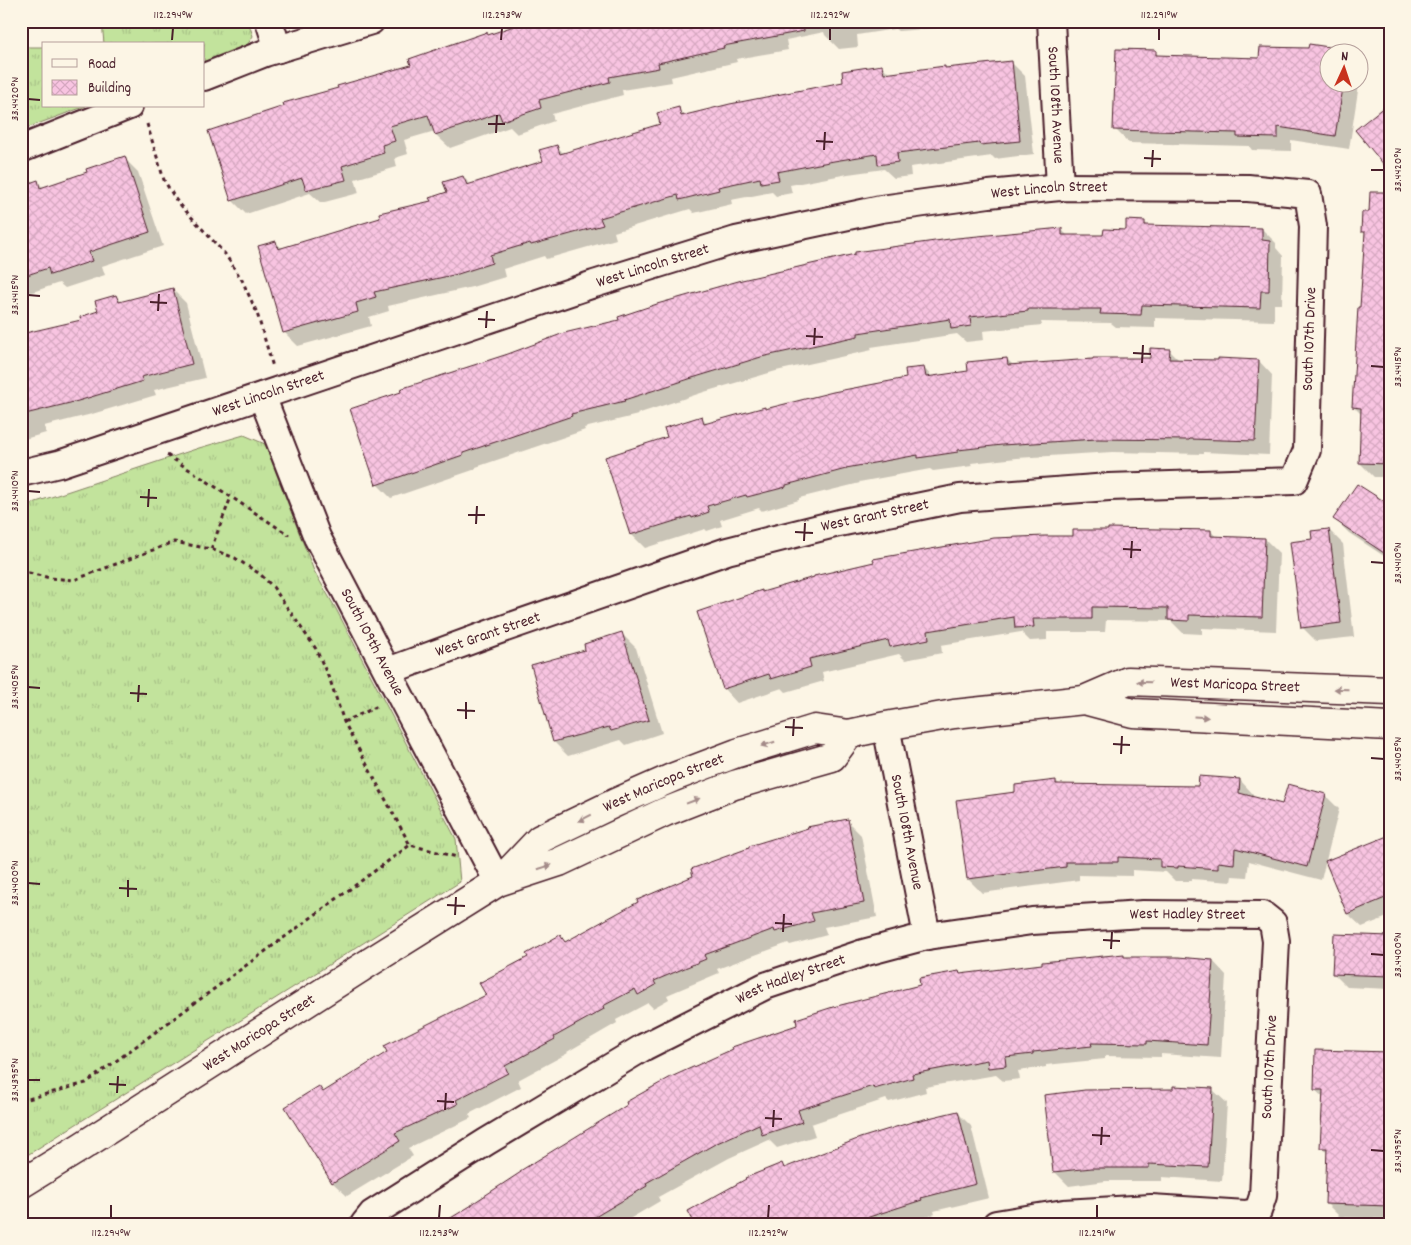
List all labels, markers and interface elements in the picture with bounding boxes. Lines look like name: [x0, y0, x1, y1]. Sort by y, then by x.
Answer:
text: 112.294°W: [154, 7, 193, 24]
text: 112.293°W: [482, 7, 522, 24]
text: 112.292°W: [810, 7, 850, 24]
text: 112.291°W: [1141, 7, 1177, 24]
legend: [42, 42, 205, 108]
north arrow: [1318, 42, 1368, 92]
street label: South 108th Avenue: [1041, 46, 1070, 164]
text: N: [1341, 47, 1349, 67]
text: Road: [88, 54, 116, 76]
text: 33.4420°N: [7, 77, 24, 121]
text: Building: [88, 78, 131, 100]
text: 33.4420°N: [1390, 148, 1407, 192]
street label: West Lincoln Street: [990, 175, 1108, 205]
street label: West Lincoln Street: [594, 238, 712, 294]
text: 33.4415°N: [7, 275, 24, 315]
street label: South 107th Drive: [1297, 287, 1323, 391]
text: 33.4415°N: [1390, 347, 1407, 387]
street label: West Lincoln Street: [209, 364, 328, 423]
text: 33.4410°N: [7, 470, 24, 512]
street label: West Grant Street: [819, 493, 931, 539]
text: 33.4410°N: [1390, 542, 1407, 584]
street label: South 109th Avenue: [334, 584, 410, 700]
street label: West Grant Street: [432, 606, 544, 664]
text: 33.4405°N: [7, 665, 24, 709]
street label: West Maricopa Street: [1170, 671, 1300, 699]
one-way arrow: [1135, 677, 1151, 685]
one-way arrow: [1333, 685, 1349, 693]
one-way arrow: [1193, 713, 1209, 721]
text: 33.4405°N: [1390, 737, 1407, 781]
one-way arrow: [761, 740, 776, 748]
street label: West Maricopa Street: [599, 747, 728, 819]
street label: South 108th Avenue: [884, 772, 929, 892]
one-way arrow: [686, 797, 701, 805]
one-way arrow: [578, 814, 592, 822]
text: 33.4400°N: [7, 860, 24, 906]
one-way arrow: [537, 863, 552, 870]
street label: West Hadley Street: [1129, 902, 1246, 926]
text: 33.4400°N: [1390, 932, 1407, 978]
street label: West Hadley Street: [732, 948, 849, 1010]
street label: West Maricopa Street: [198, 988, 320, 1078]
street label: South 107th Drive: [1256, 1014, 1284, 1120]
text: 33.4395°N: [7, 1058, 24, 1102]
text: 33.4395°N: [1390, 1129, 1407, 1173]
text: 112.294°W: [92, 1225, 131, 1242]
text: 112.293°W: [419, 1225, 459, 1242]
text: 112.292°W: [748, 1225, 788, 1242]
text: 112.291°W: [1079, 1225, 1115, 1242]

